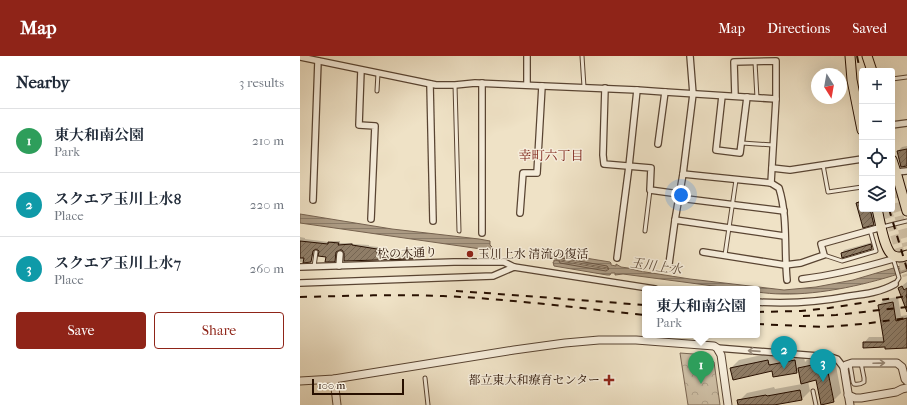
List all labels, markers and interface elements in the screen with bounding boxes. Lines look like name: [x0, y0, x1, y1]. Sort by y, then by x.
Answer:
text: Map: [20, 17, 56, 39]
text: Map: [718, 20, 745, 37]
text: Directions: [767, 20, 830, 37]
text: Saved: [852, 20, 887, 37]
north arrow: [811, 68, 847, 104]
map controls: [859, 68, 895, 212]
button: +: [859, 68, 895, 104]
text: Nearby: [16, 72, 70, 92]
text: 3 results: [239, 75, 284, 90]
button: −: [859, 104, 895, 140]
text: 東大和南公園: [54, 126, 144, 144]
text: 1: [27, 133, 31, 148]
text: 210 m: [252, 133, 284, 148]
button: locate: [859, 140, 895, 176]
text: Park: [54, 144, 80, 159]
district label: 幸町六丁目: [518, 148, 584, 163]
button: layers: [859, 176, 895, 212]
your location: [671, 185, 691, 205]
text: スクエア玉川上水8: [54, 190, 181, 208]
text: 2: [26, 197, 32, 212]
text: 220 m: [250, 197, 284, 212]
text: Place: [54, 208, 84, 223]
street label: 松の木通り: [377, 245, 437, 261]
place label: 玉川上水 清流の復活: [478, 247, 589, 261]
marker: 玉川上水 清流の復活: [465, 249, 475, 259]
text: スクエア玉川上水7: [54, 254, 181, 272]
water label: 玉川上水: [629, 255, 685, 277]
text: 3: [26, 261, 32, 276]
text: 260 m: [250, 261, 284, 276]
text: Place: [54, 272, 84, 287]
popup: [642, 286, 760, 338]
text: 東大和南公園: [656, 297, 746, 315]
button: Save: [16, 312, 146, 349]
button: Share: [154, 312, 284, 349]
text: Park: [656, 315, 682, 330]
pin: 2: [771, 336, 797, 369]
one-way arrow: [748, 348, 761, 355]
pin: 3: [810, 349, 836, 382]
pin: 1: [688, 351, 714, 384]
one-way arrow: [872, 359, 885, 367]
place label: 都立東大和療育センター: [468, 373, 600, 387]
marker: 都立東大和療育センター: [603, 374, 615, 386]
scale bar: [312, 377, 404, 396]
text: 100 m: [318, 379, 346, 392]

